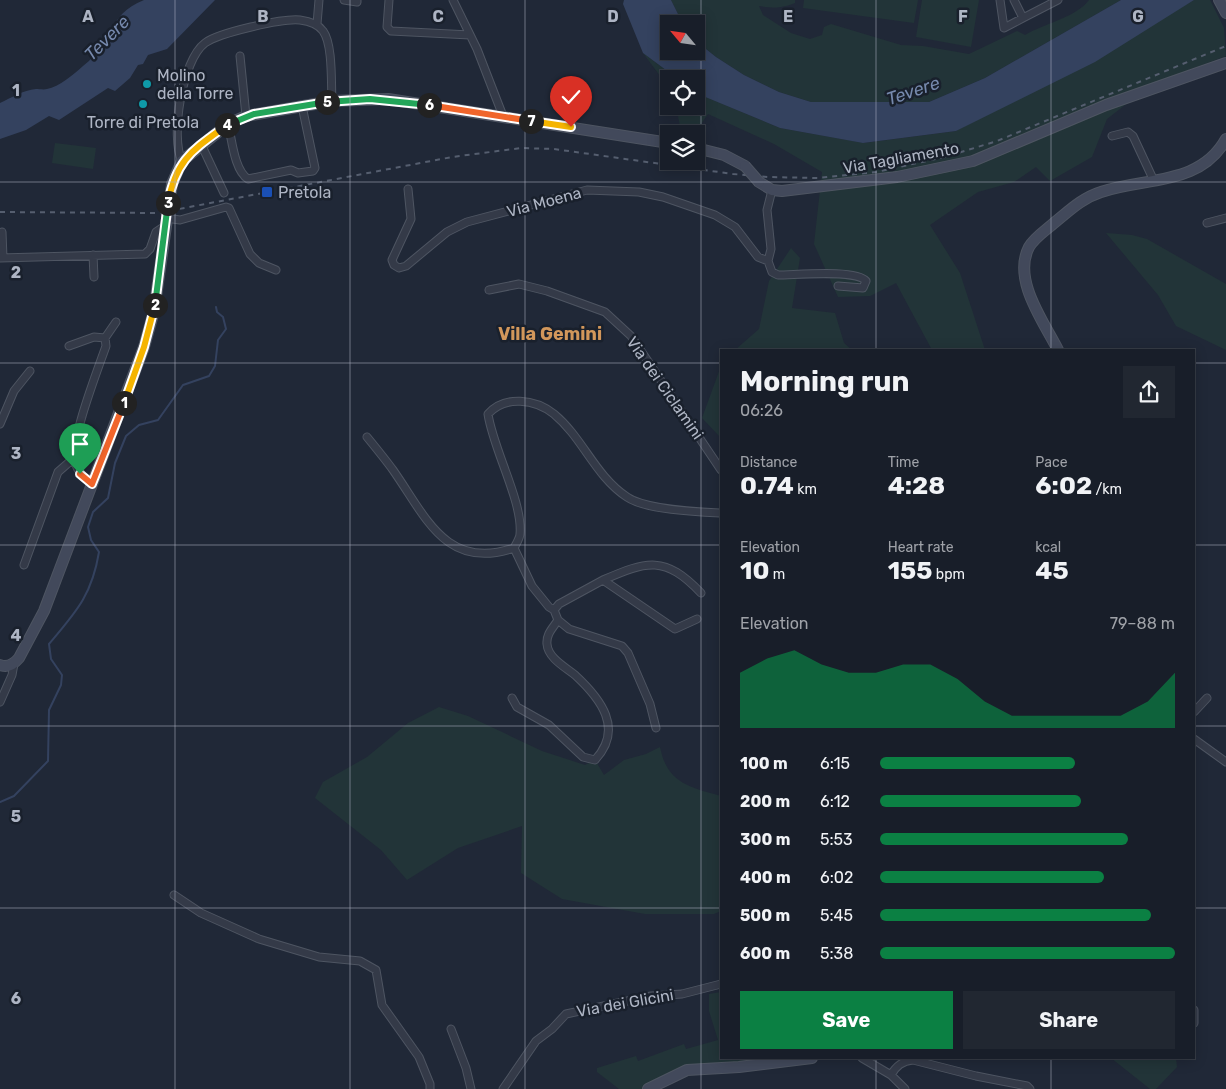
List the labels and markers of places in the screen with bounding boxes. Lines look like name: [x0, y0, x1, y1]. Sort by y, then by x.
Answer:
place label: Molino della Torre: [157, 66, 234, 103]
pin: [550, 76, 592, 127]
marker: Molino della Torre: [141, 78, 153, 90]
pin: 5: [314, 90, 340, 114]
pin: 6: [416, 92, 442, 118]
marker: Torre di Pretola: [137, 98, 149, 110]
pin: 7: [518, 108, 544, 134]
pin: 4: [214, 112, 240, 138]
place label: Torre di Pretola: [87, 113, 199, 132]
place label: Pretola: [278, 183, 331, 202]
marker: Pretola: [260, 185, 274, 199]
pin: 3: [156, 190, 180, 216]
pin: 2: [142, 292, 168, 318]
pin: 1: [112, 390, 136, 416]
pin: [59, 423, 101, 474]

